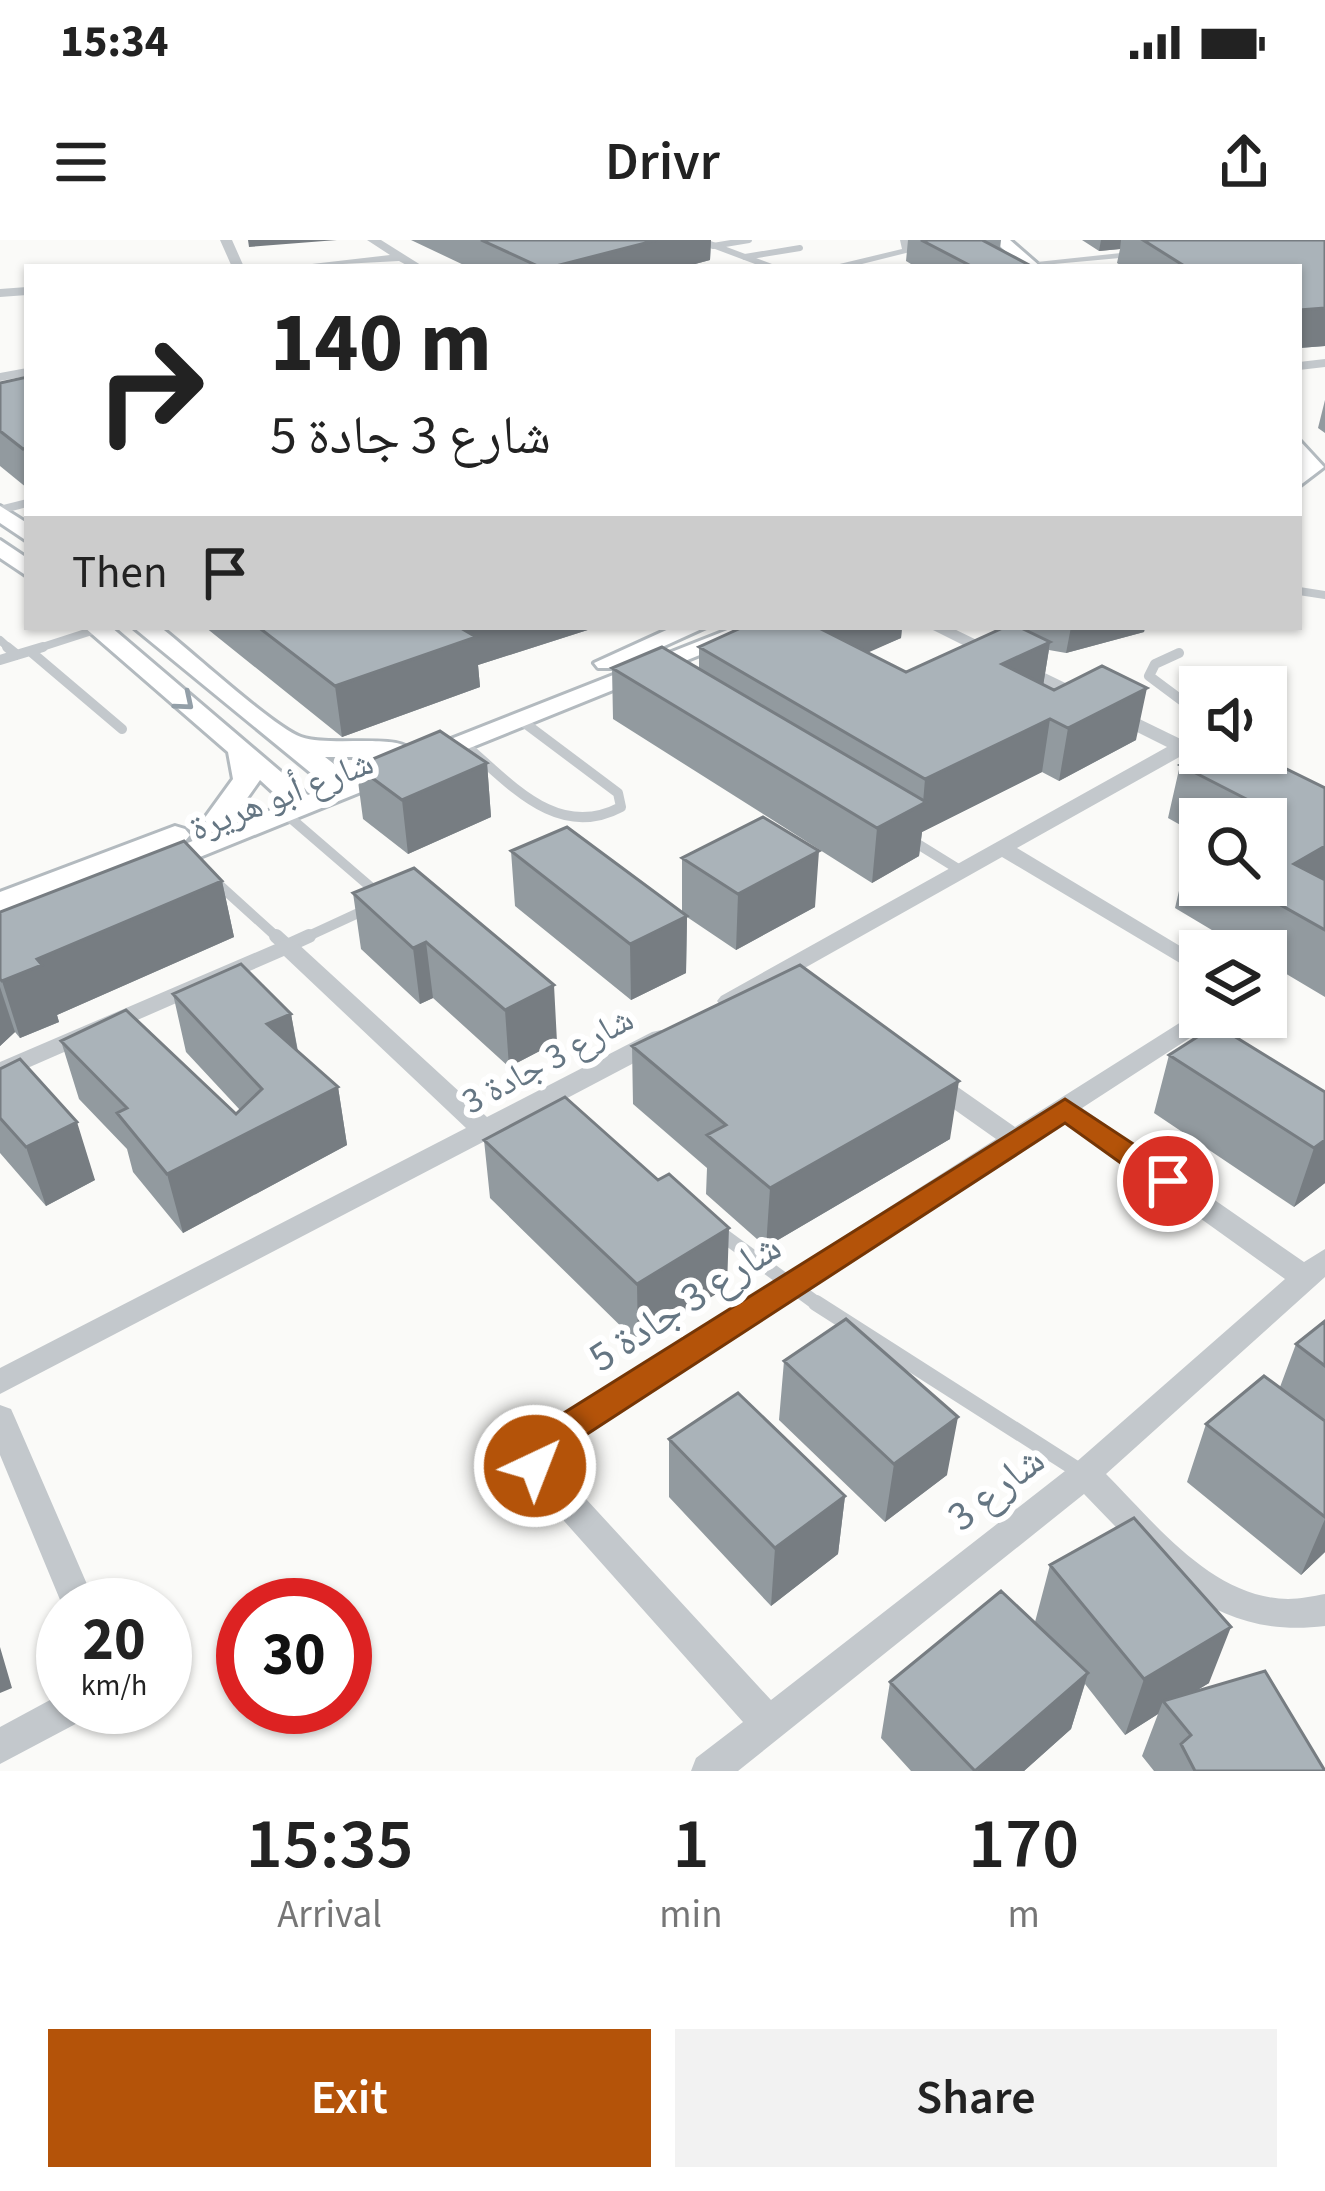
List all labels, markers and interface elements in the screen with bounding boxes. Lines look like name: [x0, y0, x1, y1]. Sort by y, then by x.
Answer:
text: 15:34: [60, 10, 169, 74]
text: Drivr: [605, 124, 720, 201]
icon: menu: [48, 129, 114, 195]
icon: share: [1211, 129, 1277, 195]
text: 140 m: [270, 284, 492, 404]
icon: right: [72, 312, 228, 468]
text: شارع 3 جادة 5: [270, 398, 551, 475]
icon: arrive: [192, 540, 258, 606]
text: Then: [72, 541, 168, 605]
map controls: [1179, 666, 1287, 1038]
button: sound: [1179, 666, 1287, 774]
one-way arrow: [171, 688, 193, 710]
street label: شارع أبو هريرة: [183, 737, 381, 854]
button: search: [1179, 798, 1287, 906]
button: layers: [1179, 930, 1287, 1038]
street label: شارع 3 جادة 3: [453, 994, 642, 1127]
pin: [1117, 1130, 1219, 1232]
icon: arrive: [1135, 1148, 1201, 1214]
street label: شارع 3 جادة 5: [577, 1218, 793, 1387]
position arrow: [472, 1403, 598, 1529]
street label: شارع 3: [935, 1431, 1058, 1546]
speed limit sign: 30: [216, 1578, 372, 1734]
text: 20: [82, 1598, 146, 1683]
text: km/h: [81, 1664, 147, 1707]
text: 15:35: [246, 1793, 413, 1896]
text: 1: [672, 1793, 709, 1896]
text: 170: [968, 1793, 1079, 1896]
text: Arrival: [277, 1887, 382, 1943]
text: min: [659, 1887, 723, 1943]
text: m: [1008, 1887, 1040, 1943]
button: Exit: [48, 2029, 651, 2167]
button: Share: [675, 2029, 1277, 2167]

